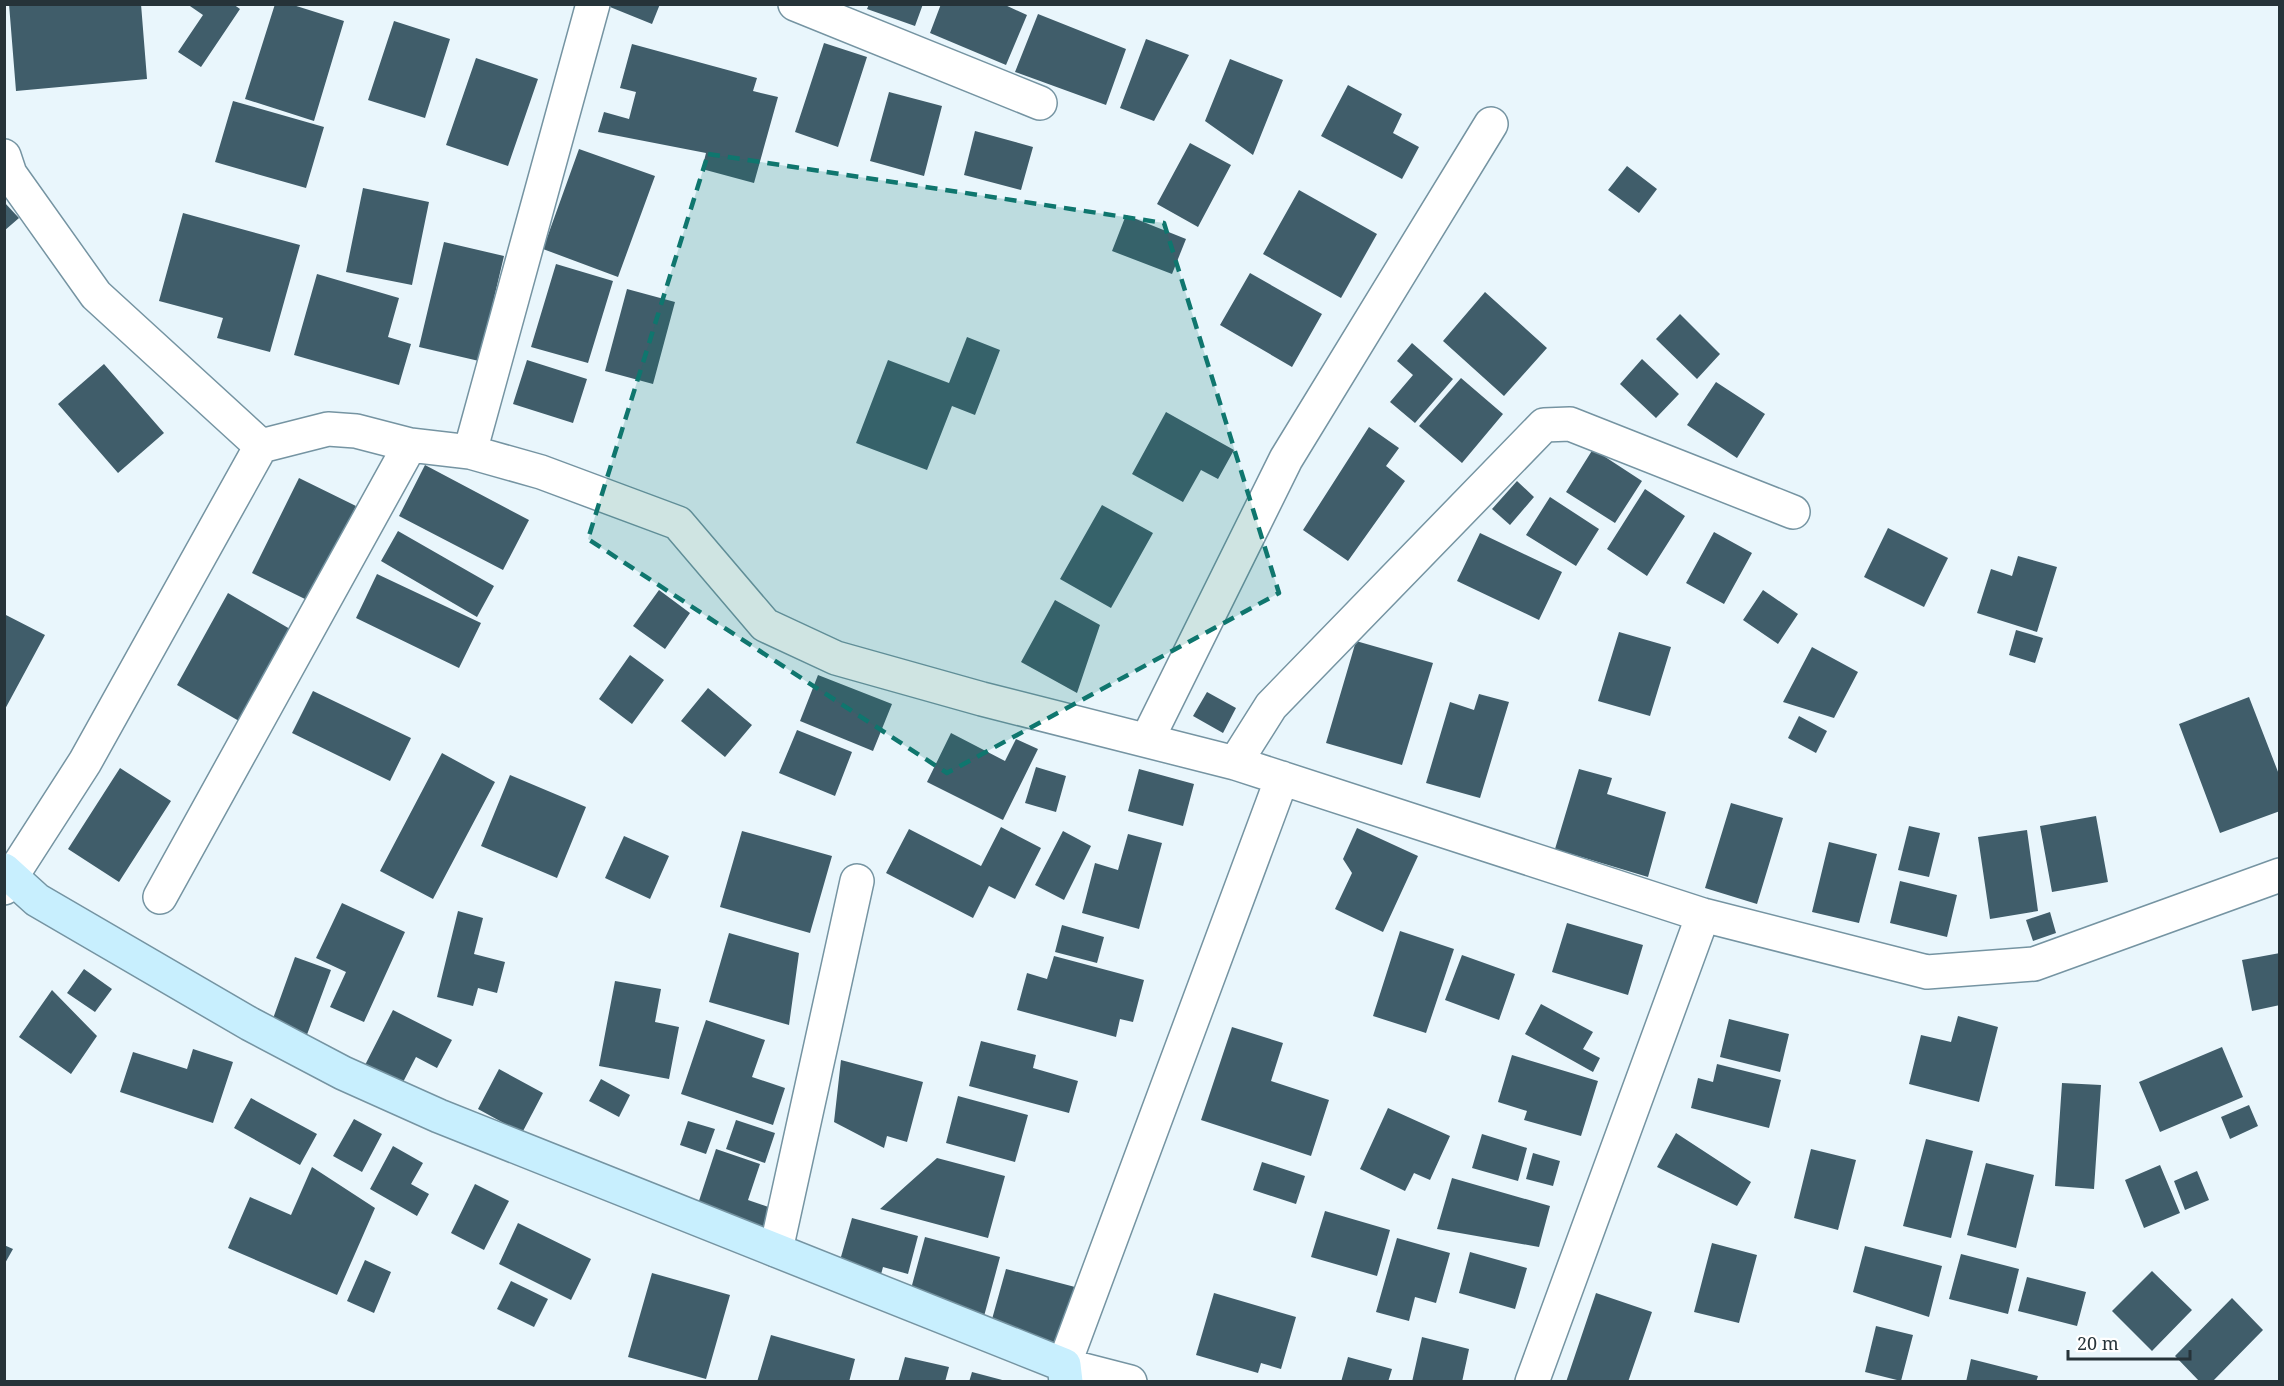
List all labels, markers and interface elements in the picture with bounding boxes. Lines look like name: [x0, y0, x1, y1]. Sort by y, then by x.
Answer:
scale bar: [2068, 1323, 2190, 1361]
text: 20 m: [2077, 1331, 2119, 1355]

